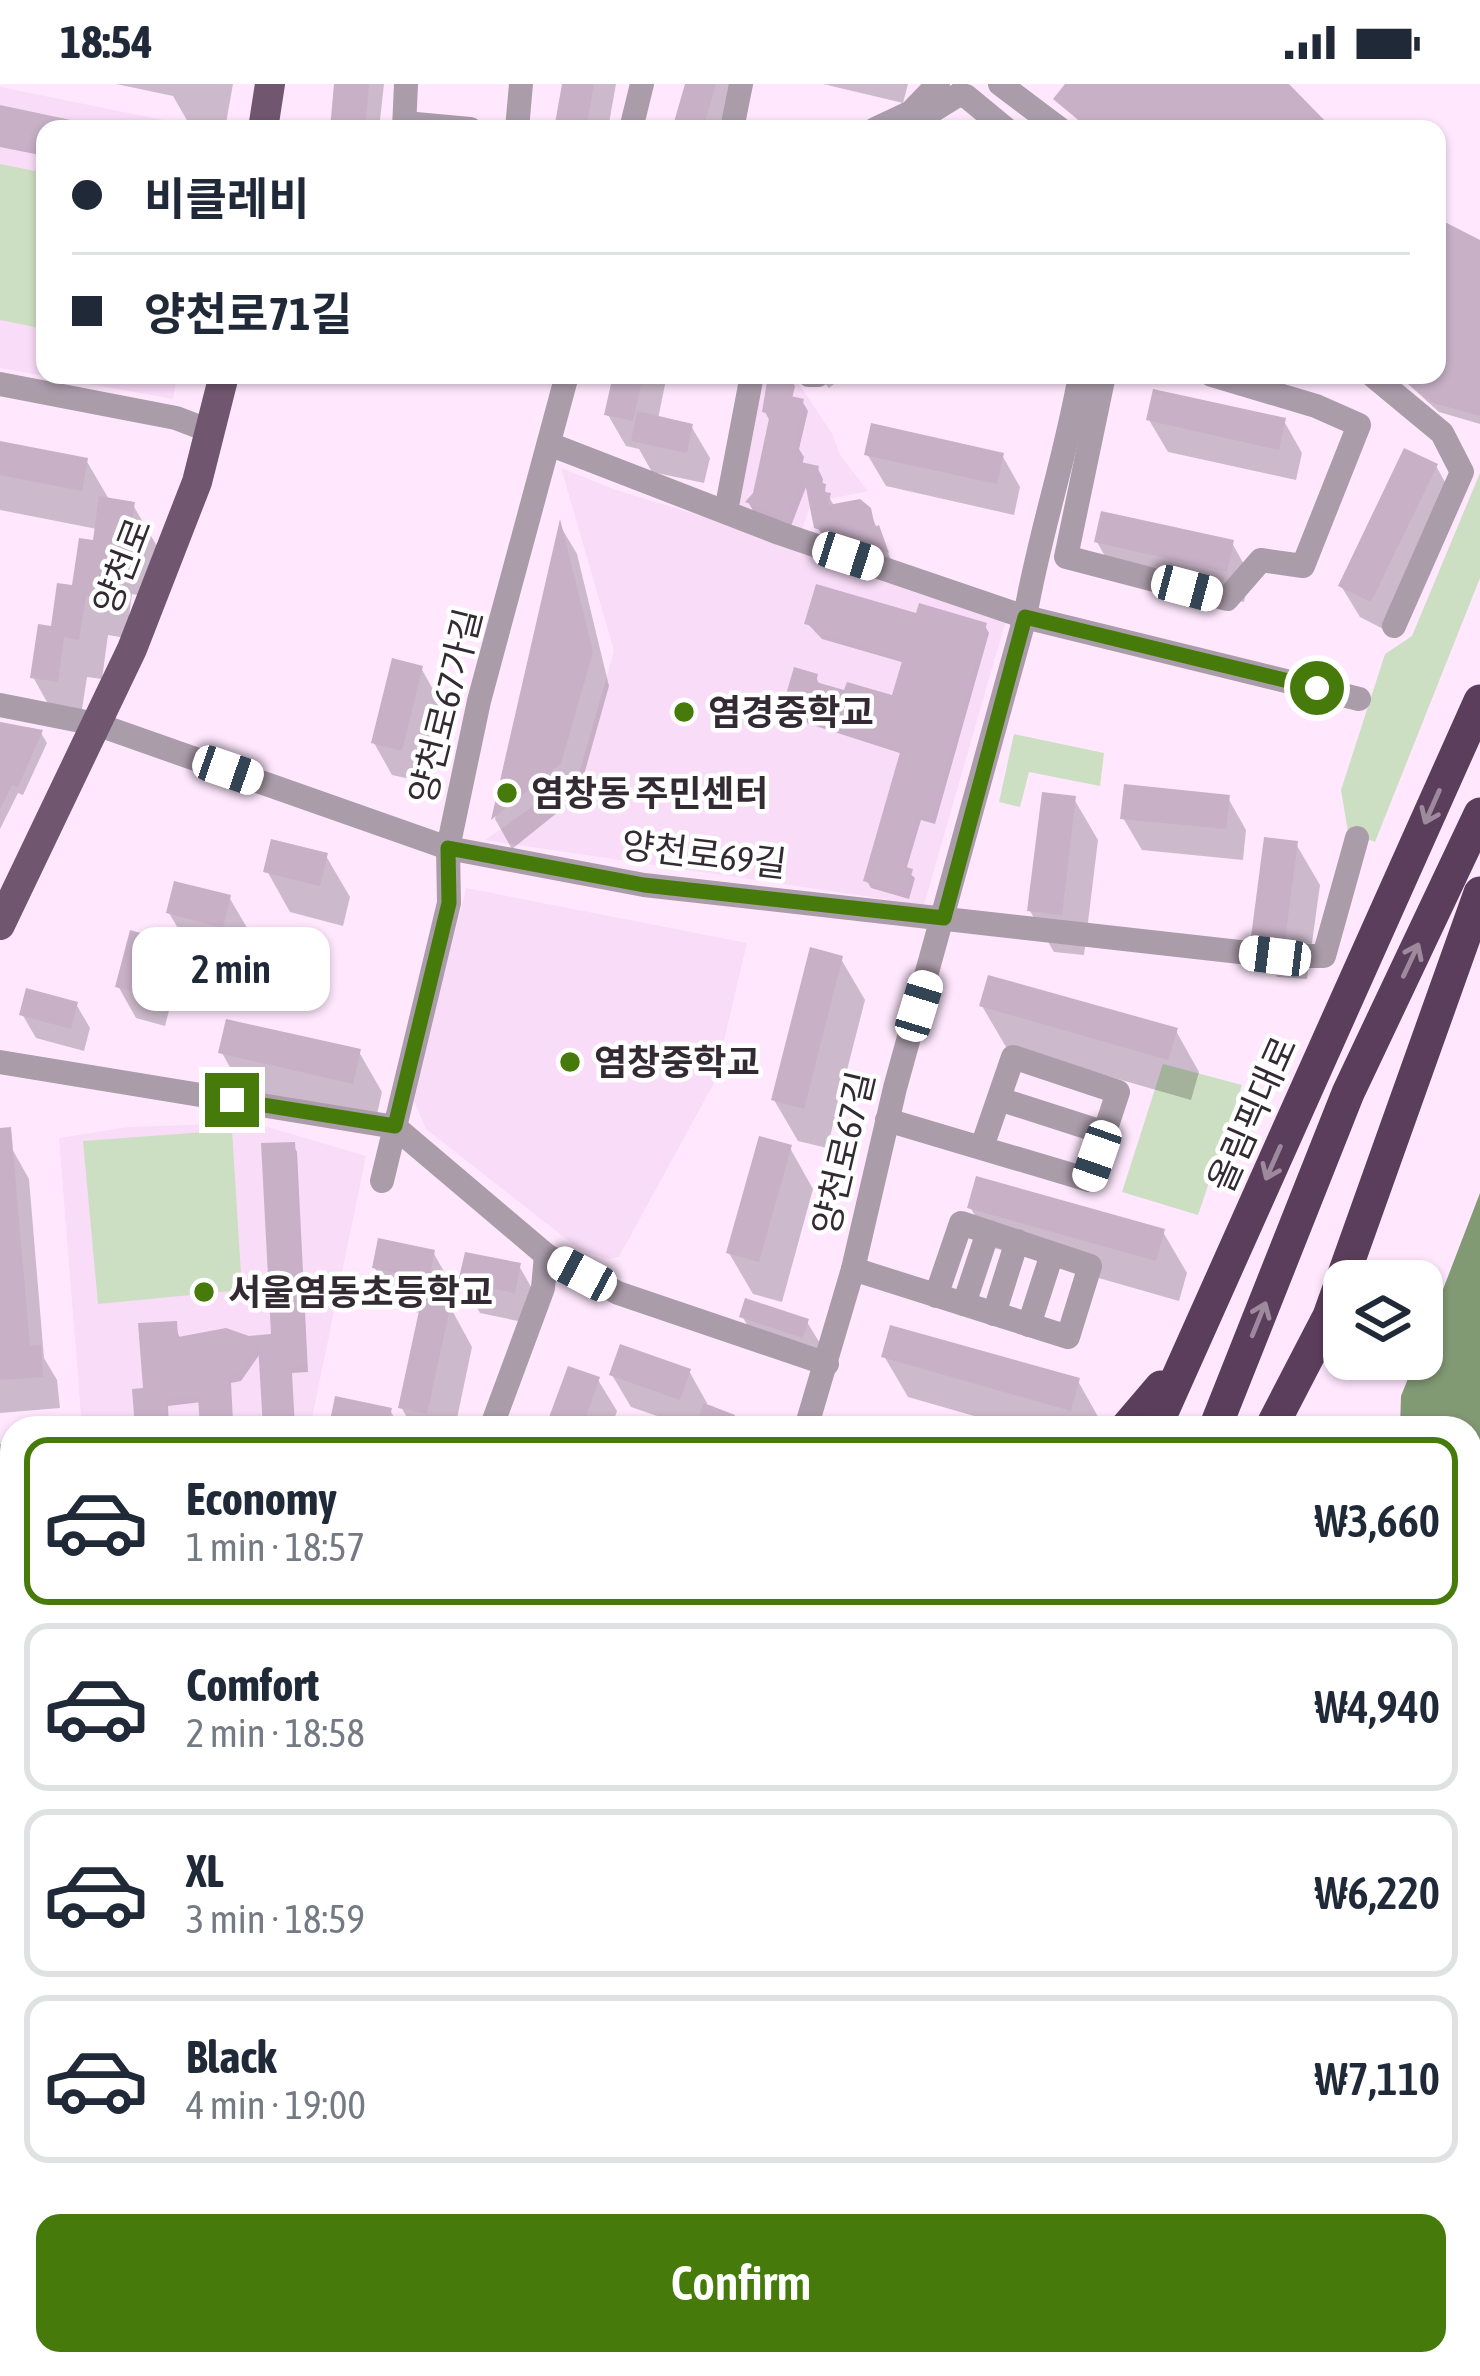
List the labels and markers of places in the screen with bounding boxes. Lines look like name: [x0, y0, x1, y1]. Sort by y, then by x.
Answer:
place label: 염경중학교: [708, 691, 874, 733]
marker: 염경중학교: [671, 699, 697, 725]
place label: 염창동 주민센터: [531, 772, 768, 814]
marker: 염창동 주민센터: [494, 780, 520, 806]
place label: 염창중학교: [594, 1041, 760, 1083]
marker: 염창중학교: [557, 1049, 583, 1075]
place label: 서울염동초등학교: [228, 1271, 493, 1313]
marker: 서울염동초등학교: [191, 1279, 217, 1305]

